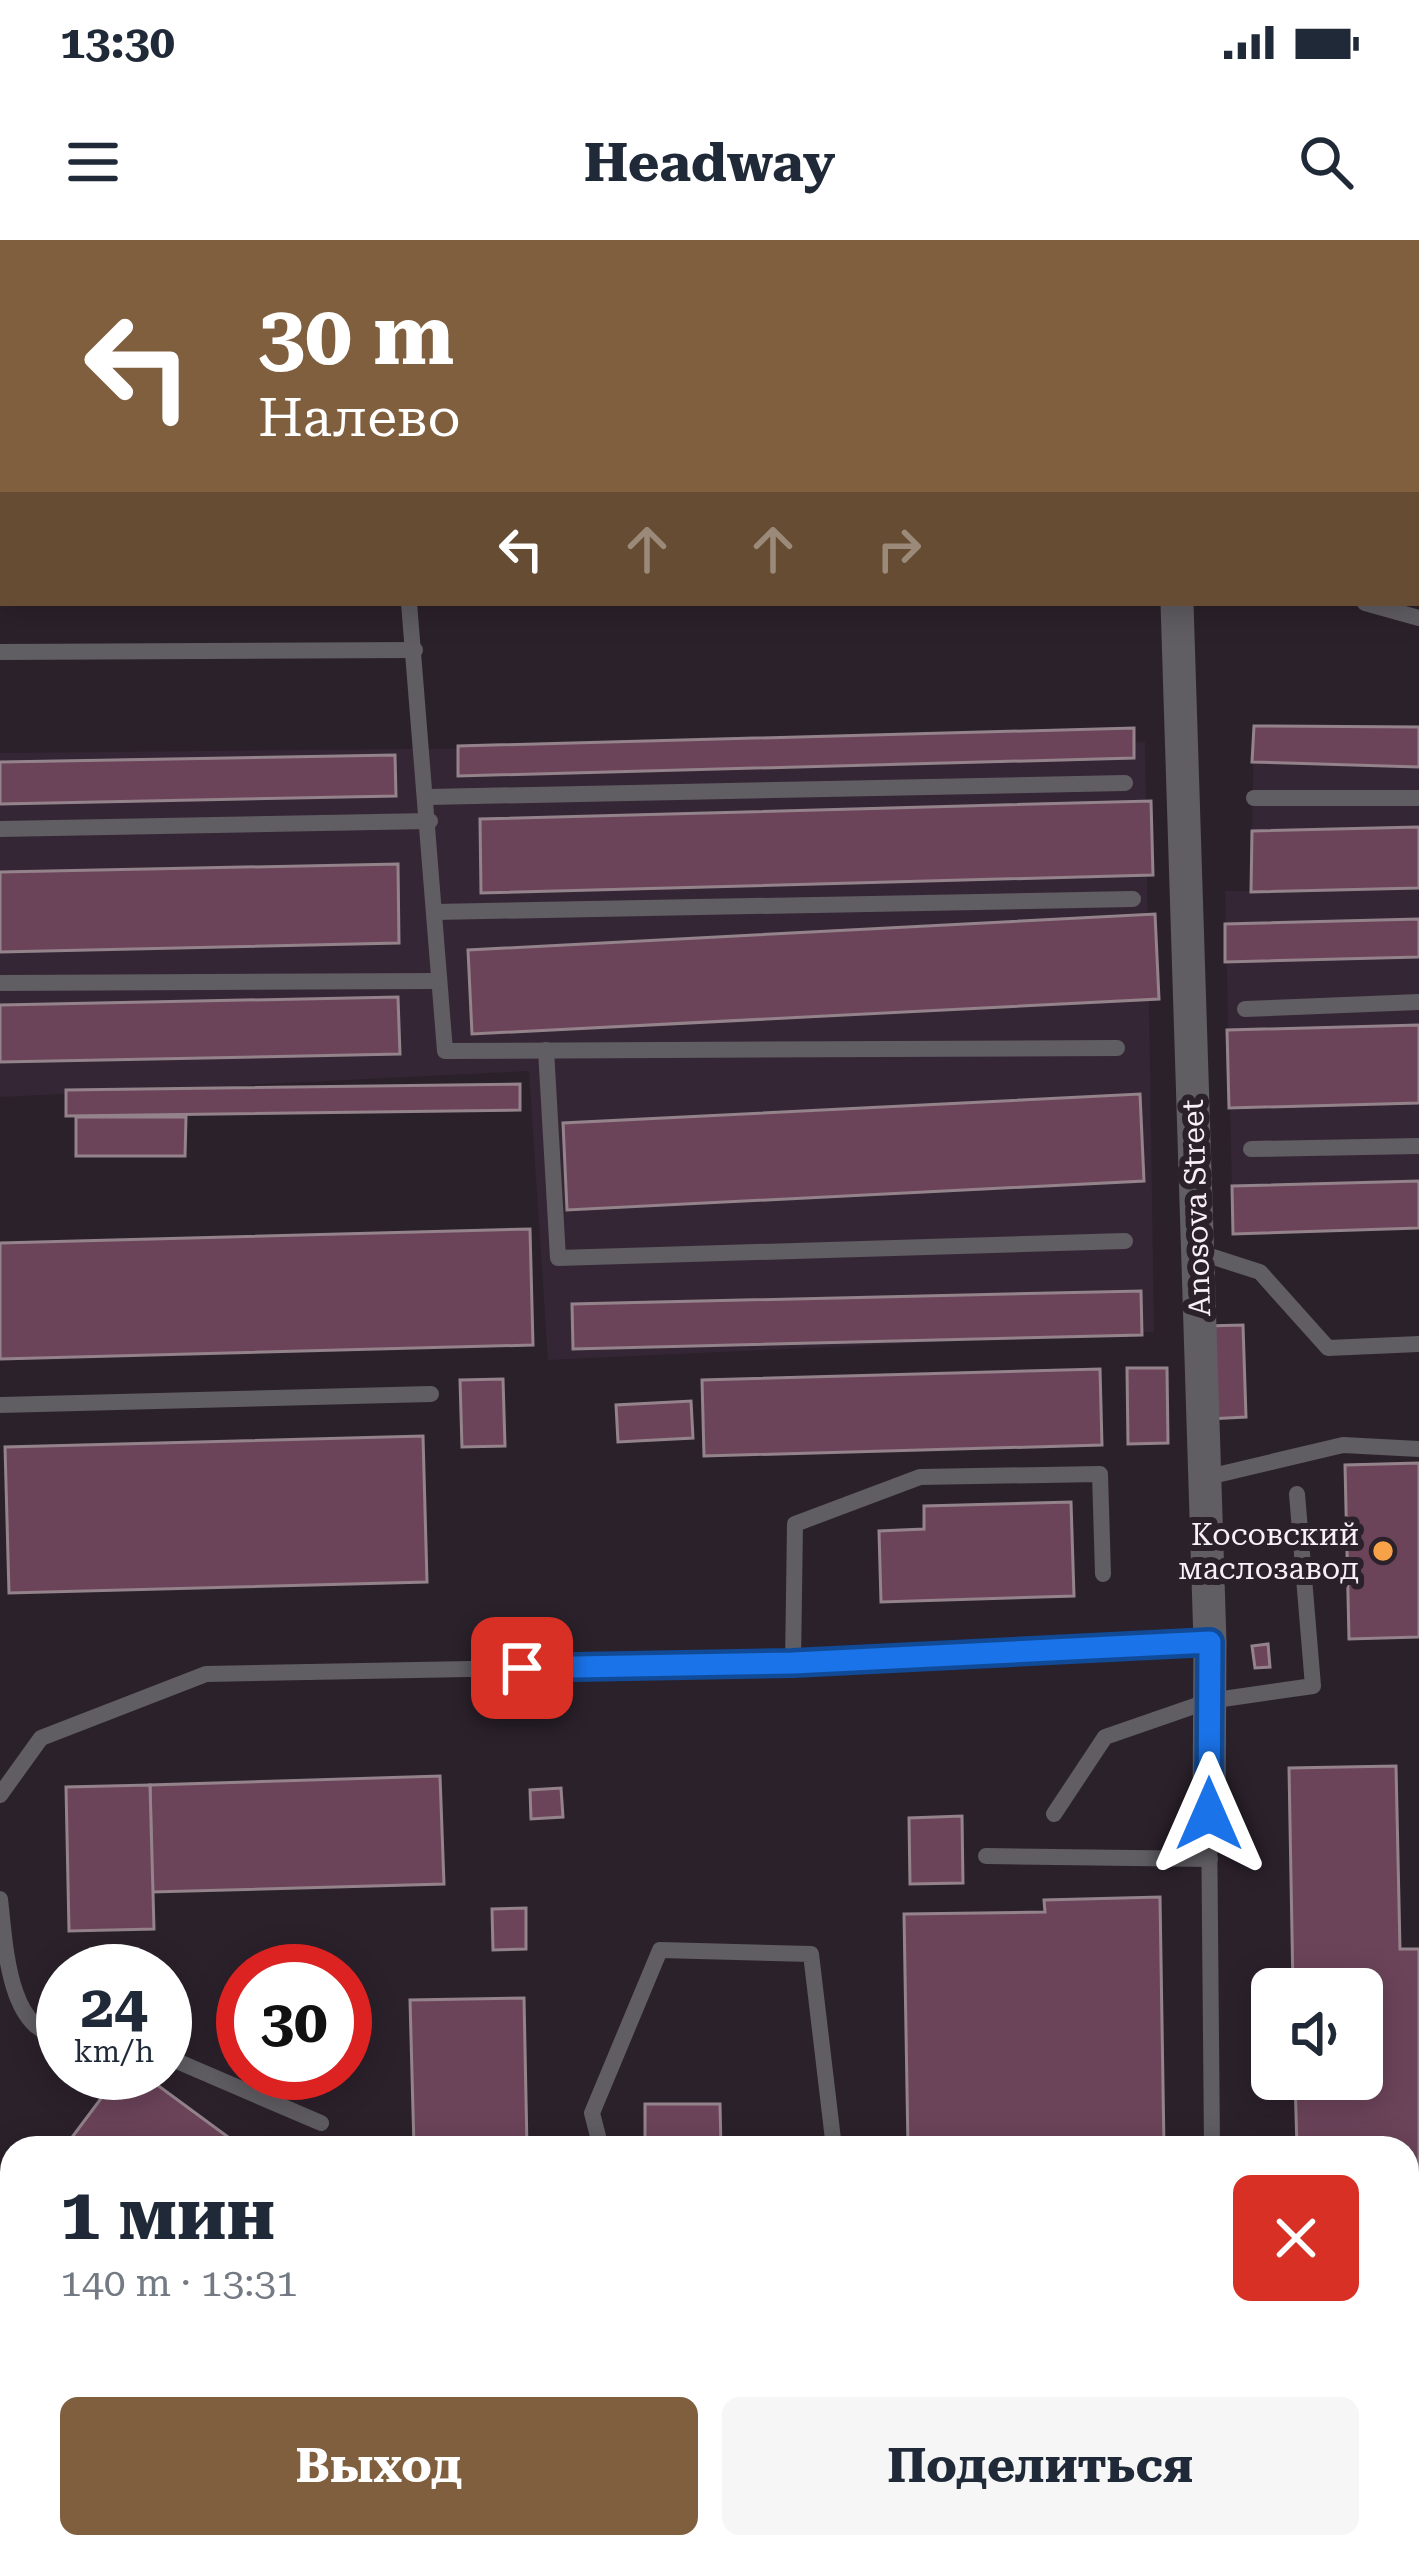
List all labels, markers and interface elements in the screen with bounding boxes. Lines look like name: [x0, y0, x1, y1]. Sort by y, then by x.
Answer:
text: 13:30: [60, 16, 175, 69]
icon: menu: [60, 129, 126, 195]
icon: search: [1293, 129, 1359, 195]
text: Headway: [584, 131, 835, 194]
text: 30 m: [258, 286, 454, 384]
icon: left: [60, 288, 216, 444]
text: Налево: [258, 386, 461, 449]
icon: left: [488, 516, 554, 582]
icon: ahead: [614, 516, 680, 582]
icon: ahead: [740, 516, 806, 582]
icon: right: [866, 516, 932, 582]
street label: Anosova Street: [1175, 1099, 1217, 1317]
place label: Косовский маслозавод: [1178, 1517, 1359, 1586]
marker: Косовский маслозавод: [1370, 1538, 1396, 1564]
pin: [471, 1617, 573, 1719]
icon: arrive: [489, 1635, 555, 1701]
position arrow: [1146, 1751, 1272, 1877]
speed limit sign: 30: [216, 1944, 372, 2100]
map controls: [1251, 1968, 1383, 2100]
button: sound: [1251, 1968, 1383, 2100]
text: 24: [80, 1971, 148, 2042]
text: km/h: [74, 2034, 154, 2069]
text: 1 мин: [60, 2172, 275, 2257]
button: close: [1233, 2175, 1359, 2301]
text: 140 m · 13:31: [60, 2260, 298, 2306]
button: Выход: [60, 2397, 698, 2535]
button: Поделиться: [722, 2397, 1359, 2535]

